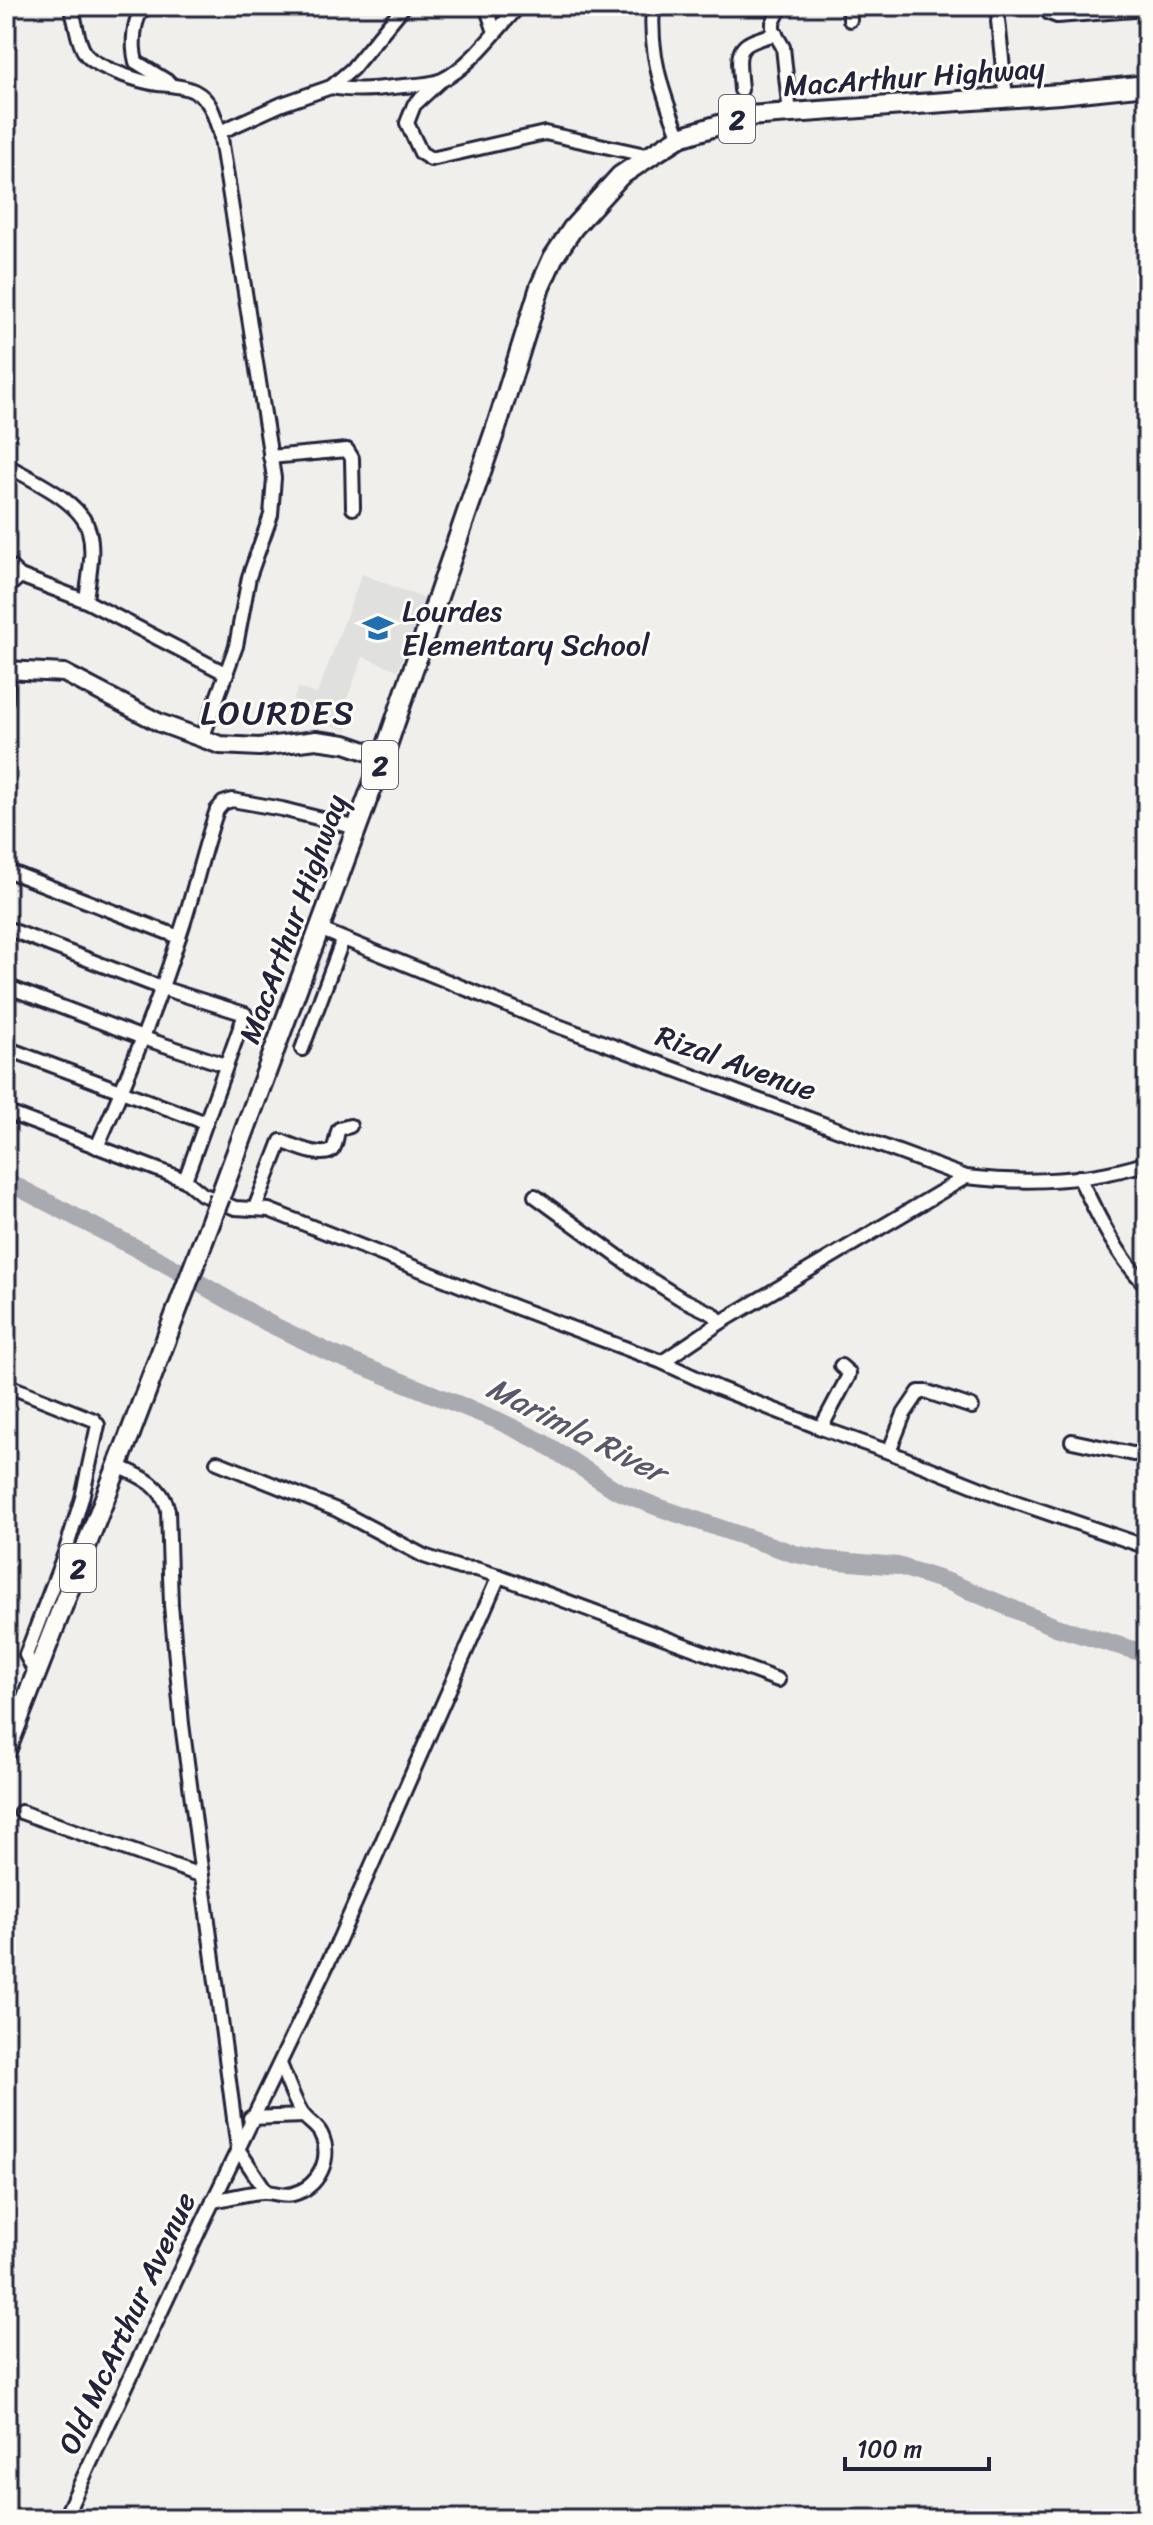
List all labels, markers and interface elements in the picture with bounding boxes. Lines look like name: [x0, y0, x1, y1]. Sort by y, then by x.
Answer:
street label: MacArthur Highway: [781, 41, 1047, 113]
road number: 2: [719, 95, 755, 143]
place label: Lourdes Elementary School: [402, 584, 650, 672]
school or university icon: Lourdes Elementary School: [361, 611, 395, 645]
district label: LOURDES: [200, 683, 356, 743]
road number: 2: [362, 741, 398, 789]
street label: MacArthur Highway: [223, 786, 363, 1051]
street label: Rizal Avenue: [648, 1009, 824, 1117]
water label: Marimla River: [476, 1360, 681, 1502]
road number: 2: [60, 1544, 96, 1592]
street label: Old McArthur Avenue: [42, 2183, 212, 2463]
scale bar: [845, 2421, 989, 2471]
text: 100 m: [857, 2428, 922, 2470]

